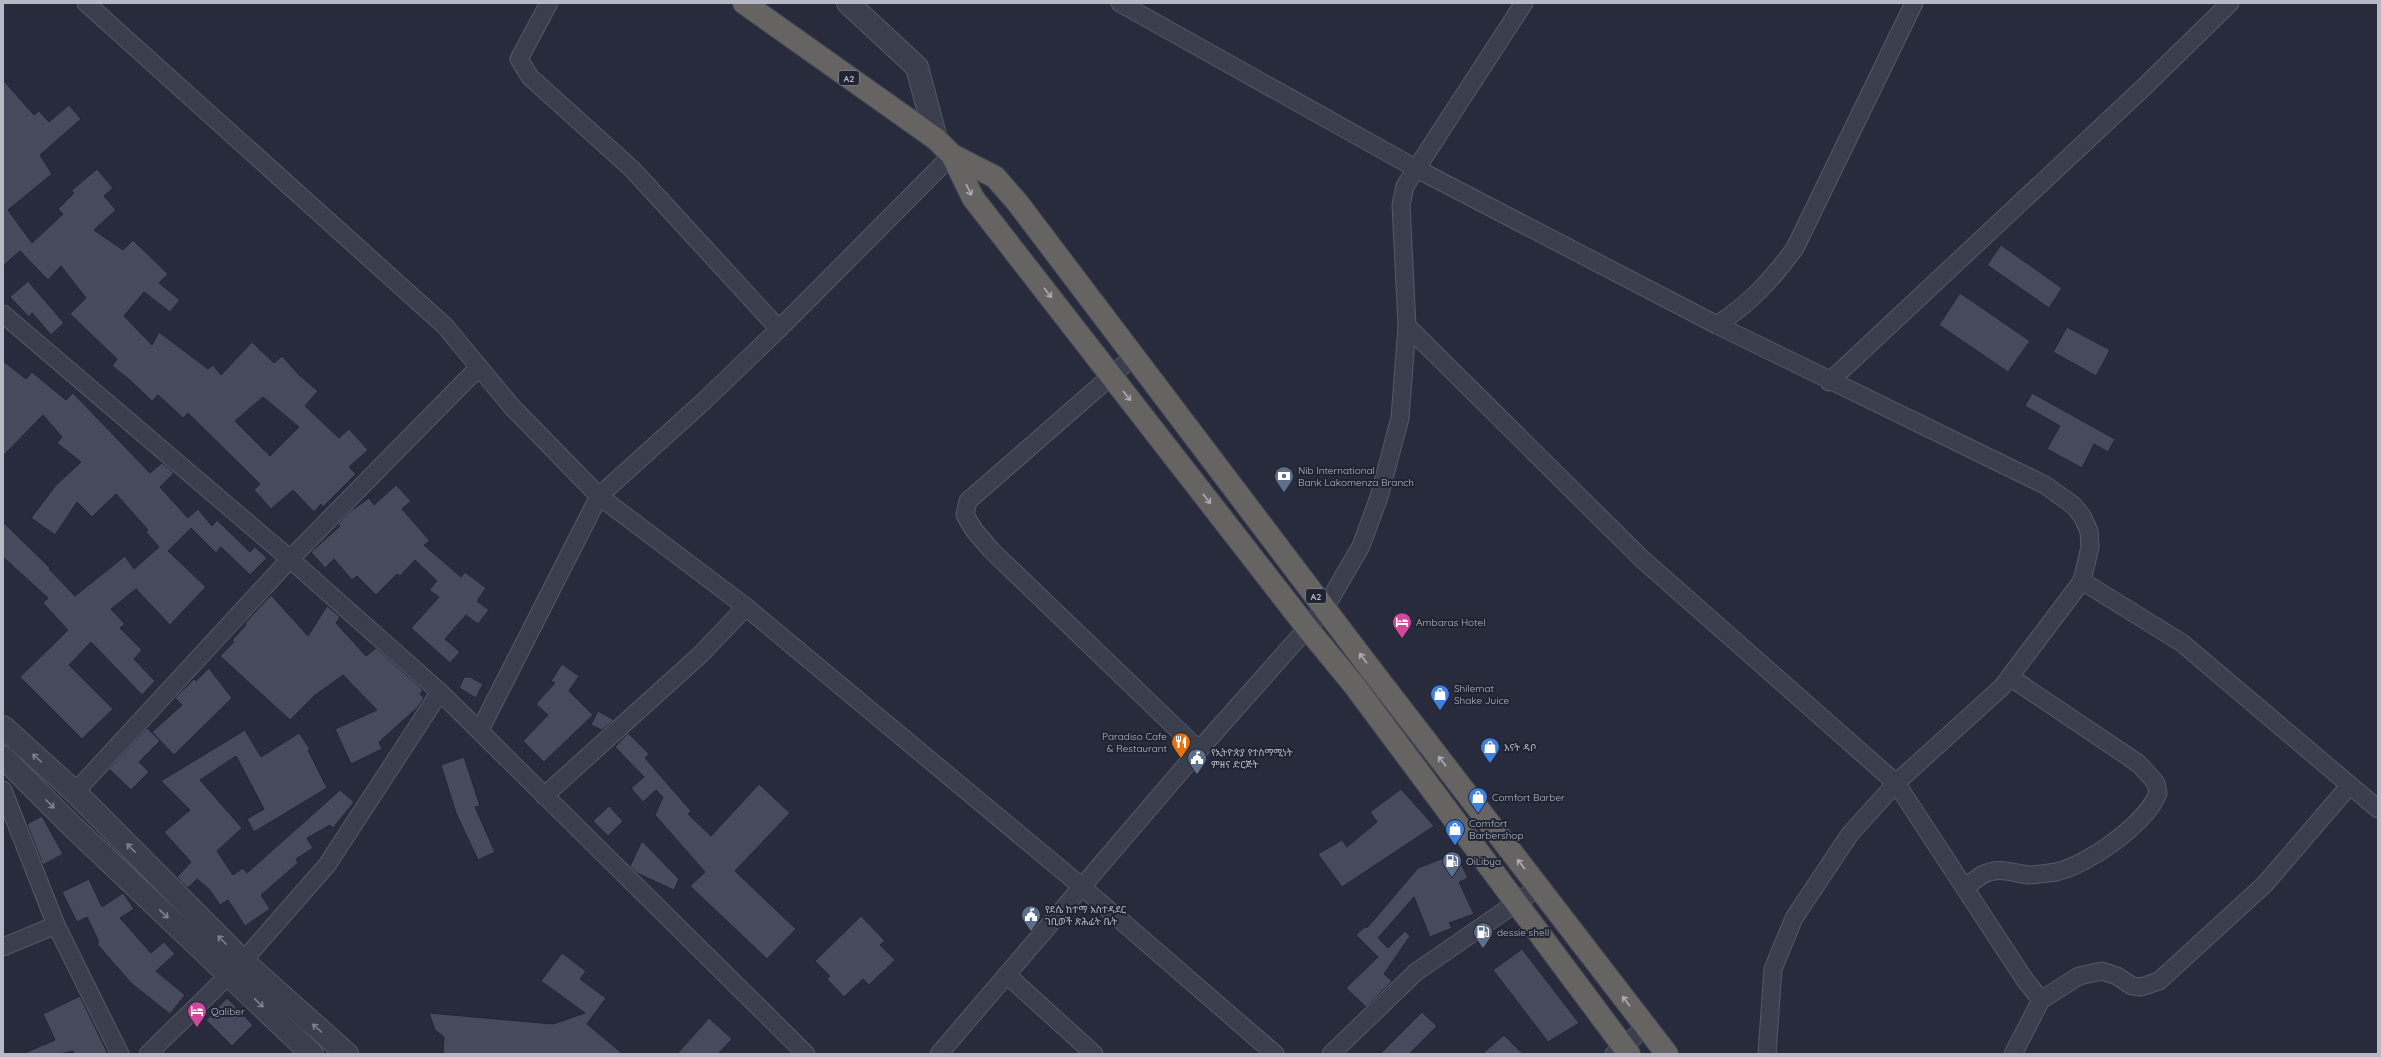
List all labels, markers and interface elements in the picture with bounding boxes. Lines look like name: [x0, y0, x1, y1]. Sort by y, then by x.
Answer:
road number: A2: [839, 71, 859, 85]
one-way arrow: [966, 183, 973, 195]
one-way arrow: [1043, 288, 1052, 299]
one-way arrow: [1123, 390, 1132, 401]
place label: Nib International Bank Lakomenza Branch: [1298, 464, 1414, 489]
bank icon: Nib International Bank Lakomenza Branch: [1273, 465, 1295, 493]
one-way arrow: [1202, 493, 1211, 504]
road number: A2: [1306, 589, 1326, 603]
hotel icon: Ambaras Hotel: [1391, 611, 1413, 639]
place label: Ambaras Hotel: [1416, 616, 1485, 629]
one-way arrow: [1358, 653, 1367, 664]
place label: Shilemat Shake Juice: [1454, 682, 1510, 707]
shop icon: Shilemat Shake Juice: [1429, 683, 1451, 711]
place label: Paradiso Cafe & Restaurant: [1102, 730, 1168, 755]
restaurant icon: Paradiso Cafe & Restaurant: [1170, 731, 1192, 759]
shop icon: እናት ዳቦ: [1479, 736, 1501, 764]
place label: እናት ዳቦ: [1504, 741, 1536, 754]
place label: የኢትዮጵያ የተስማሚነት ምዘና ድርጅት: [1211, 746, 1293, 771]
public building icon: የኢትዮጵያ የተስማሚነት ምዘና ድርጅት: [1186, 747, 1208, 775]
one-way arrow: [32, 753, 42, 762]
one-way arrow: [1438, 756, 1446, 767]
shop icon: Comfort Barber: [1467, 786, 1489, 814]
place label: Comfort Barber: [1492, 791, 1565, 804]
one-way arrow: [46, 799, 55, 809]
place label: Comfort Barbershop: [1469, 817, 1523, 842]
shop icon: Comfort Barbershop: [1444, 818, 1466, 846]
one-way arrow: [126, 843, 136, 853]
fuel station icon: OiLibya: [1441, 850, 1463, 878]
place label: OiLibya: [1466, 855, 1501, 868]
one-way arrow: [1517, 859, 1525, 870]
place label: የደሴ ከተማ አስተዳደር ገቢወች ጽሕፊት ቤት: [1045, 903, 1126, 928]
public building icon: የደሴ ከተማ አስተዳደር ገቢወች ጽሕፊት ቤት: [1020, 904, 1042, 932]
one-way arrow: [159, 909, 170, 918]
fuel station icon: dessie shell: [1472, 921, 1494, 949]
place label: dessie shell: [1497, 926, 1549, 939]
one-way arrow: [217, 935, 227, 945]
one-way arrow: [1622, 995, 1630, 1006]
one-way arrow: [254, 998, 264, 1008]
hotel icon: Qaliber: [186, 1000, 208, 1028]
place label: Qaliber: [211, 1005, 245, 1018]
one-way arrow: [312, 1024, 323, 1033]

